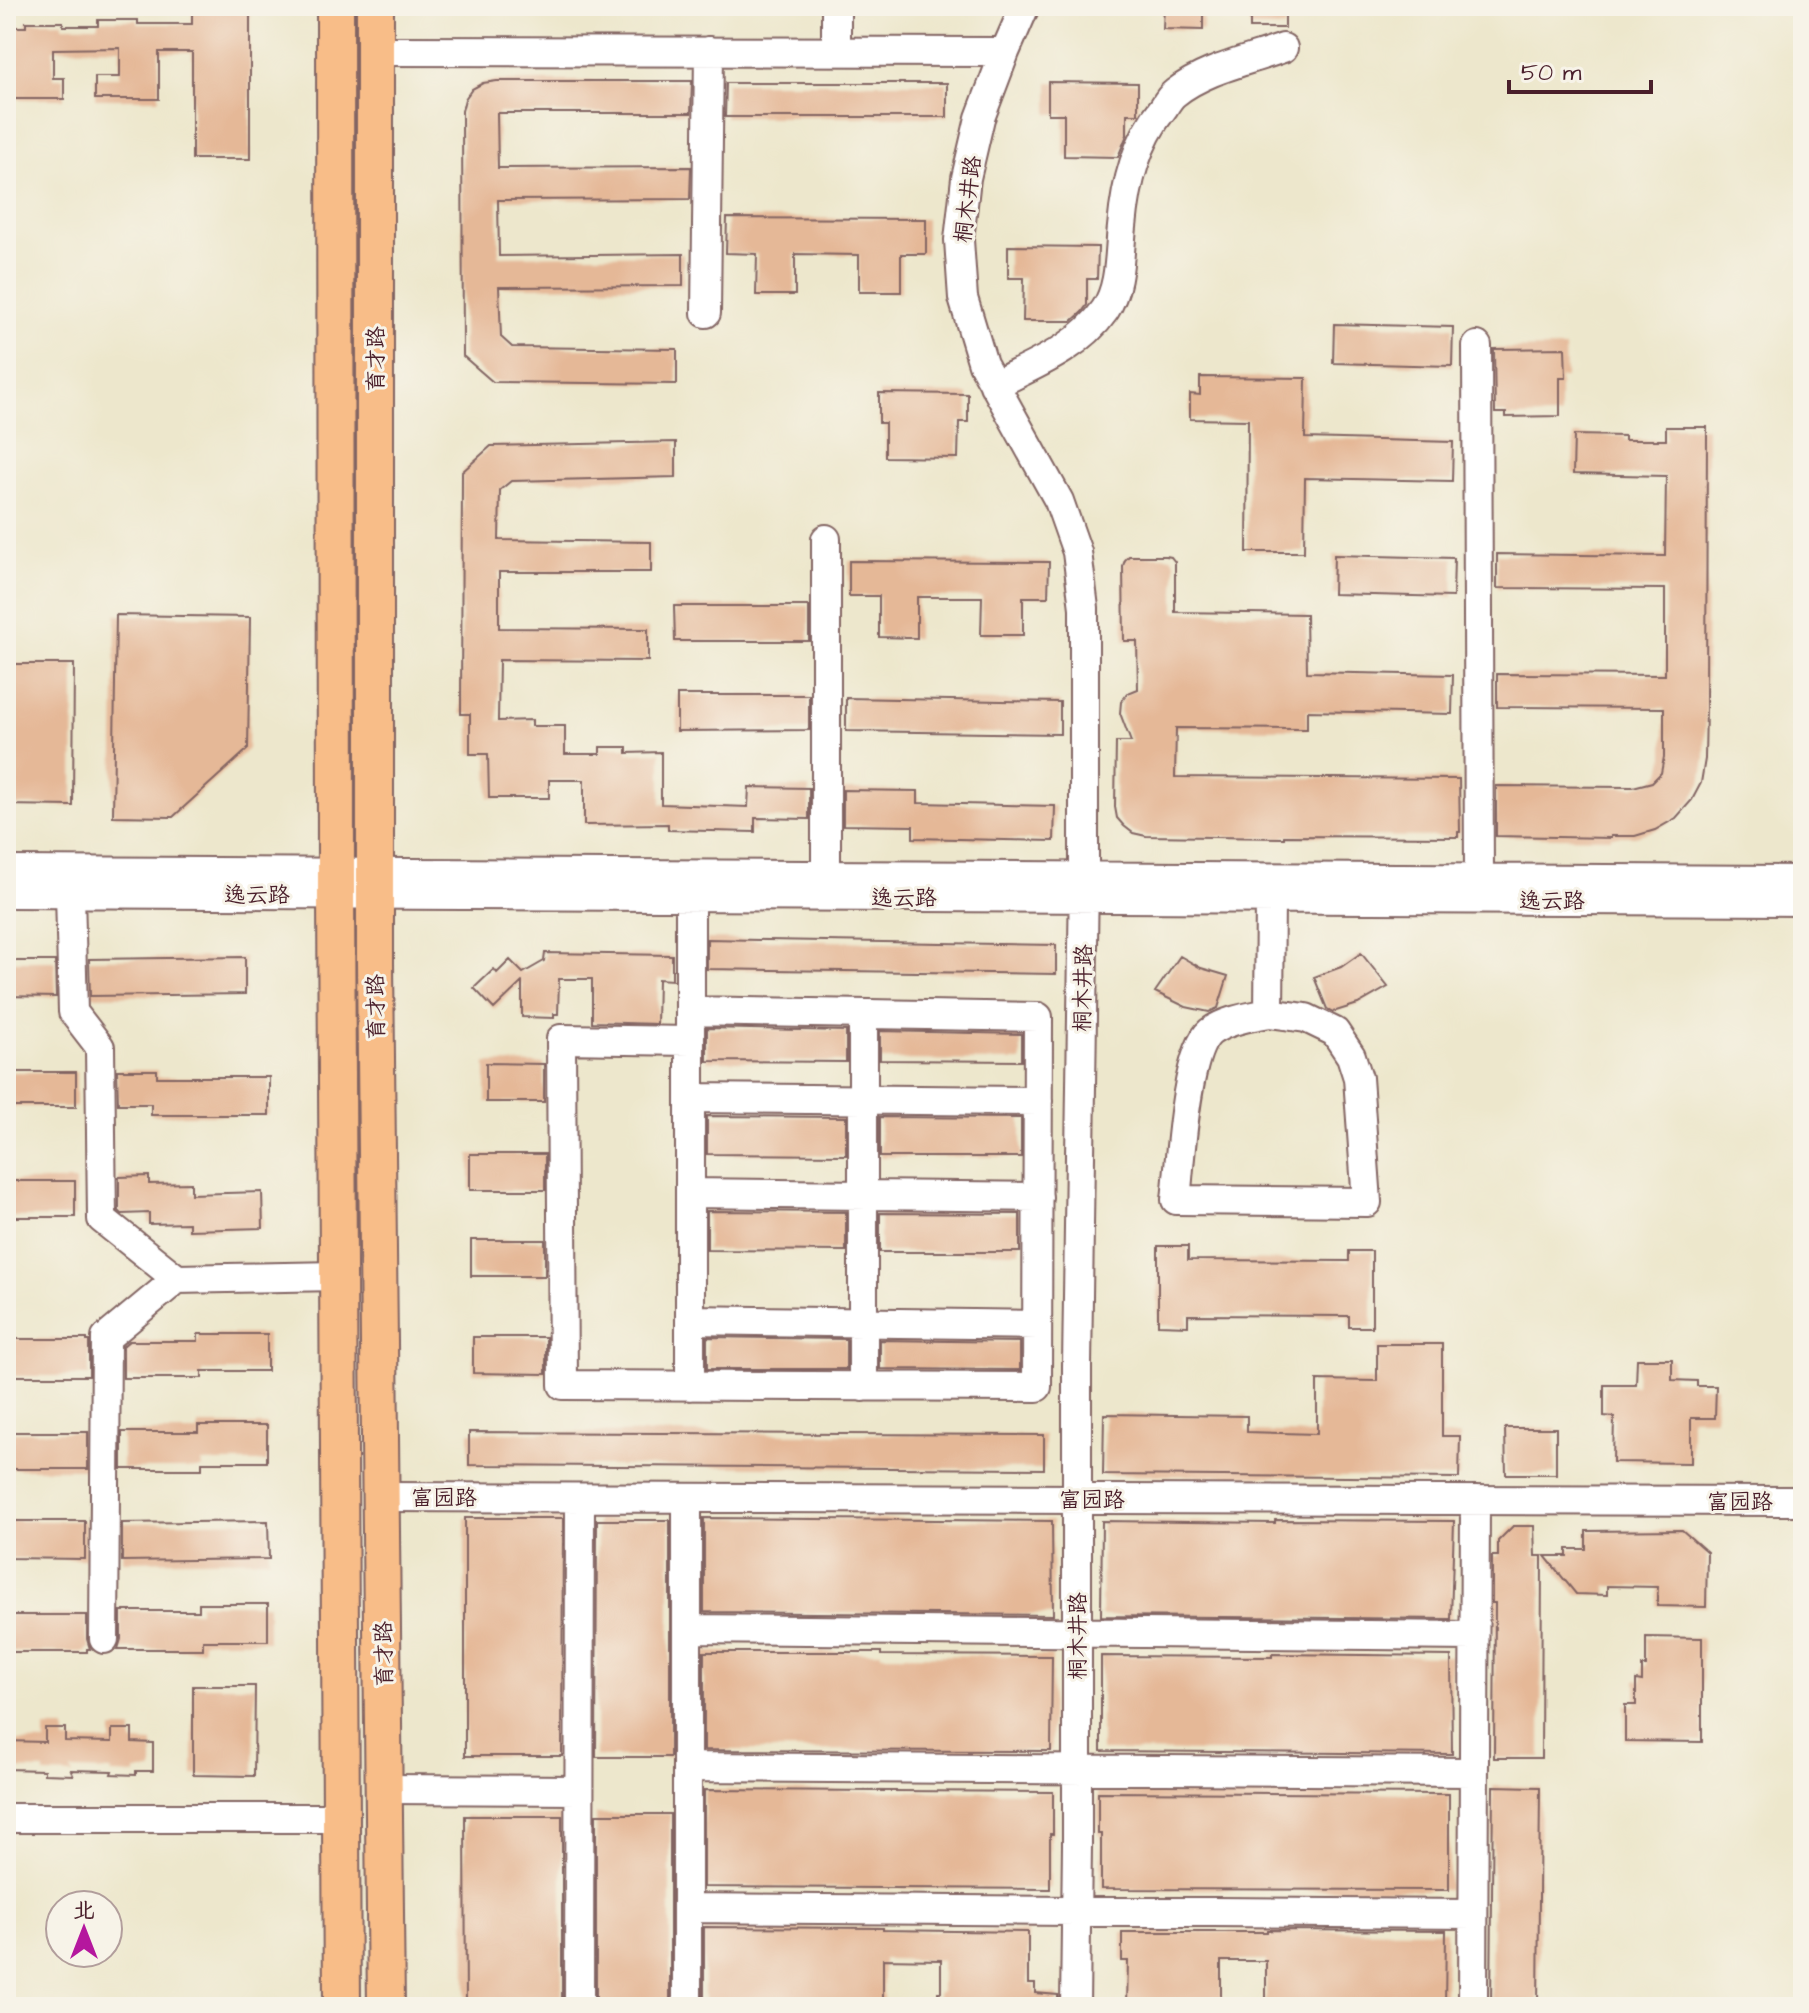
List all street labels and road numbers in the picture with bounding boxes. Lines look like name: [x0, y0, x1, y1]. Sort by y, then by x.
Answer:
street label: 桐木井路: [948, 154, 989, 245]
street label: 育才路: [361, 326, 392, 392]
street label: 逸云路: [224, 880, 290, 911]
street label: 逸云路: [871, 883, 937, 914]
street label: 逸云路: [1519, 886, 1585, 917]
street label: 桐木井路: [1067, 944, 1100, 1032]
street label: 育才路: [360, 974, 393, 1040]
street label: 富园路: [411, 1483, 477, 1514]
street label: 富园路: [1059, 1485, 1125, 1516]
street label: 富园路: [1707, 1487, 1773, 1518]
street label: 桐木井路: [1063, 1592, 1094, 1680]
street label: 育才路: [368, 1621, 401, 1687]

